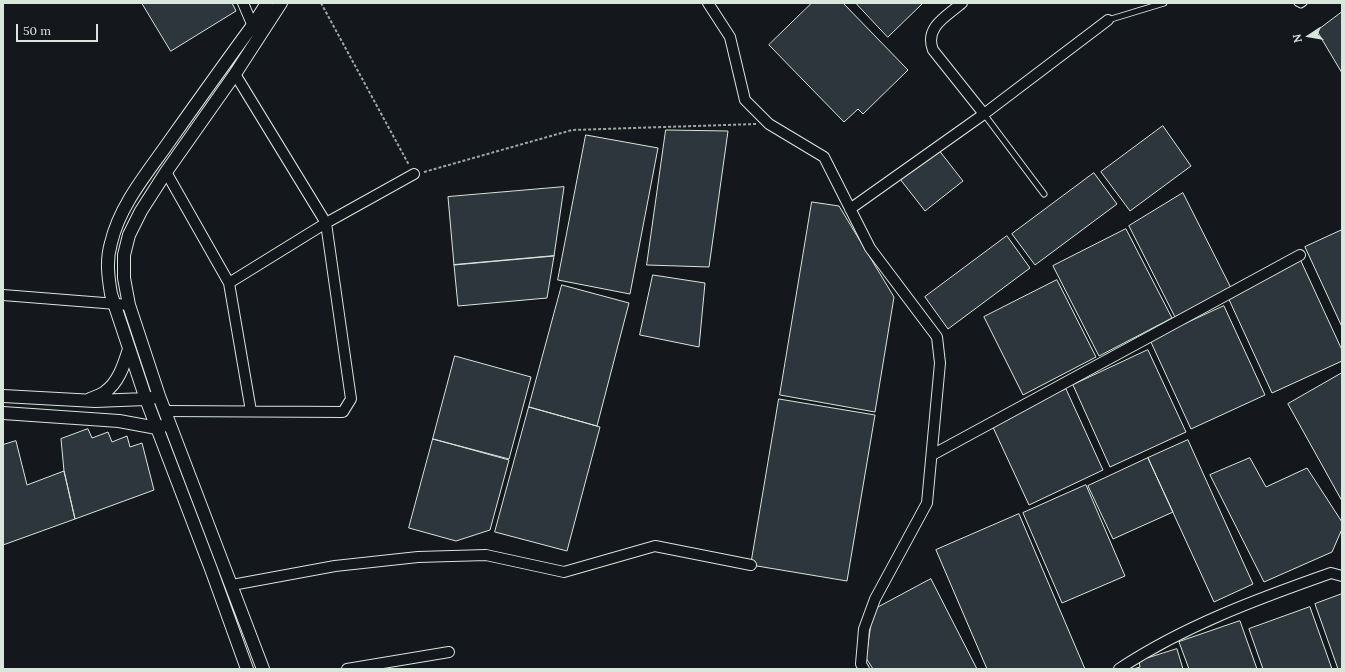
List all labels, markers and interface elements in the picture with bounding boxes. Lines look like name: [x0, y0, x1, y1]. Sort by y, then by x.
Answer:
scale bar: [18, 16, 100, 42]
north arrow: [1289, 16, 1329, 56]
text: 50 m: [23, 23, 51, 38]
text: N: [1290, 33, 1305, 44]

